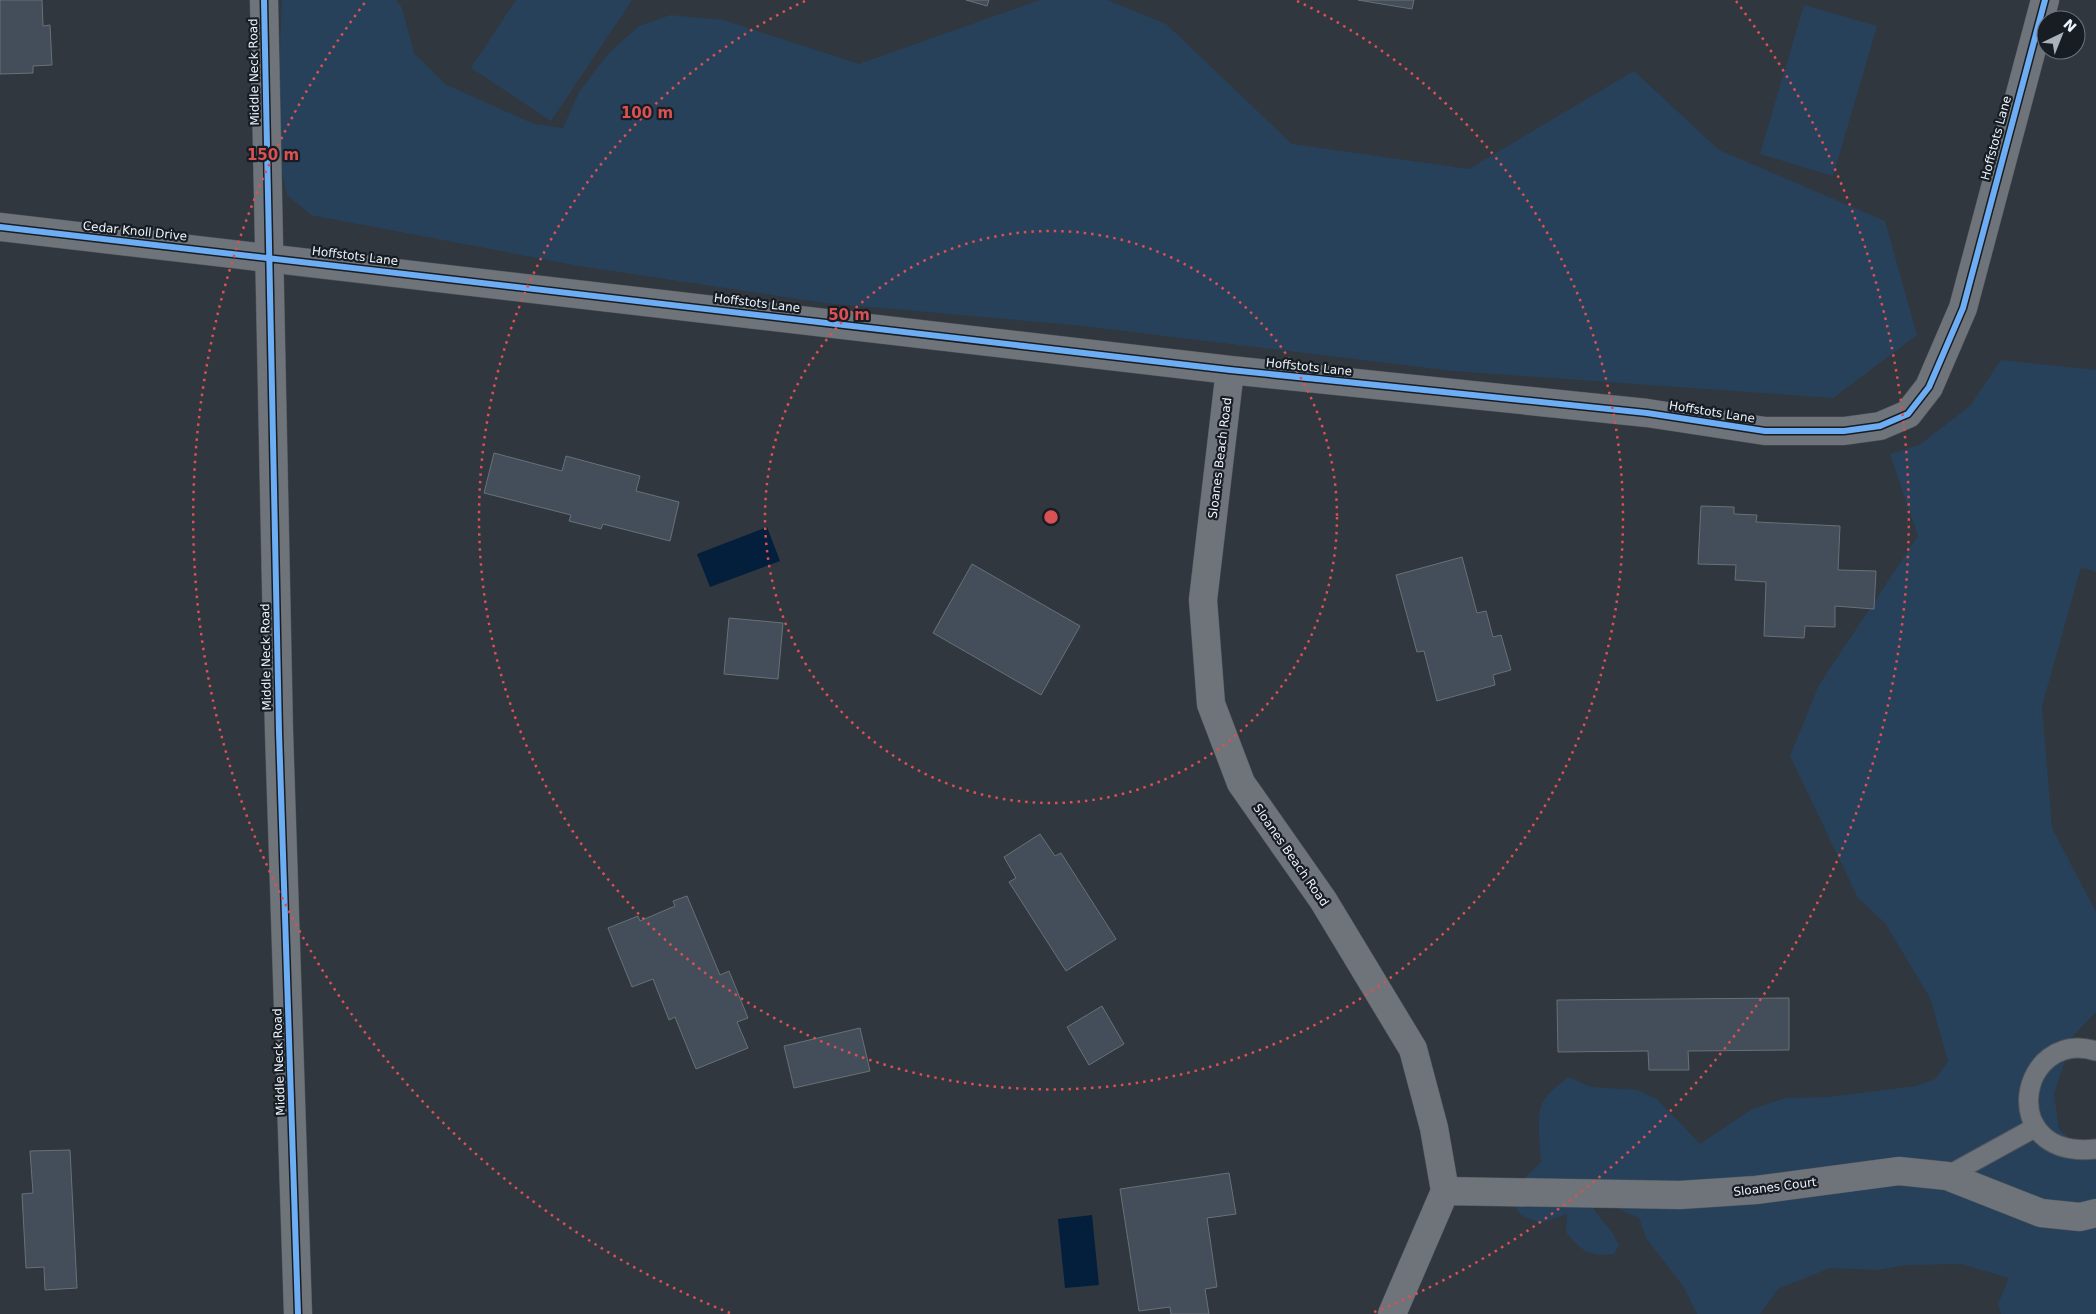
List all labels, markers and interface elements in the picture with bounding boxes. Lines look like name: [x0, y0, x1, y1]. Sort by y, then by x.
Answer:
north arrow: [2036, 10, 2086, 60]
text: N: [2060, 16, 2080, 35]
street label: Middle Neck Road: [246, 18, 262, 126]
street label: Hoffstots Lane: [1978, 94, 2014, 182]
text: 100 m: [621, 104, 673, 122]
text: 150 m: [247, 146, 299, 164]
street label: Cedar Knoll Drive: [82, 219, 188, 243]
street label: Hoffstots Lane: [311, 244, 399, 268]
street label: Hoffstots Lane: [713, 291, 801, 315]
text: 50 m: [828, 306, 870, 324]
street label: Hoffstots Lane: [1265, 356, 1353, 378]
street label: Sloanes Beach Road: [1206, 397, 1234, 519]
street label: Hoffstots Lane: [1668, 398, 1756, 426]
centre of rings: [1042, 508, 1060, 526]
street label: Middle Neck Road: [258, 603, 274, 711]
street label: Sloanes Beach Road: [1250, 801, 1332, 909]
street label: Middle Neck Road: [270, 1008, 288, 1116]
street label: Sloanes Court: [1733, 1175, 1818, 1199]

